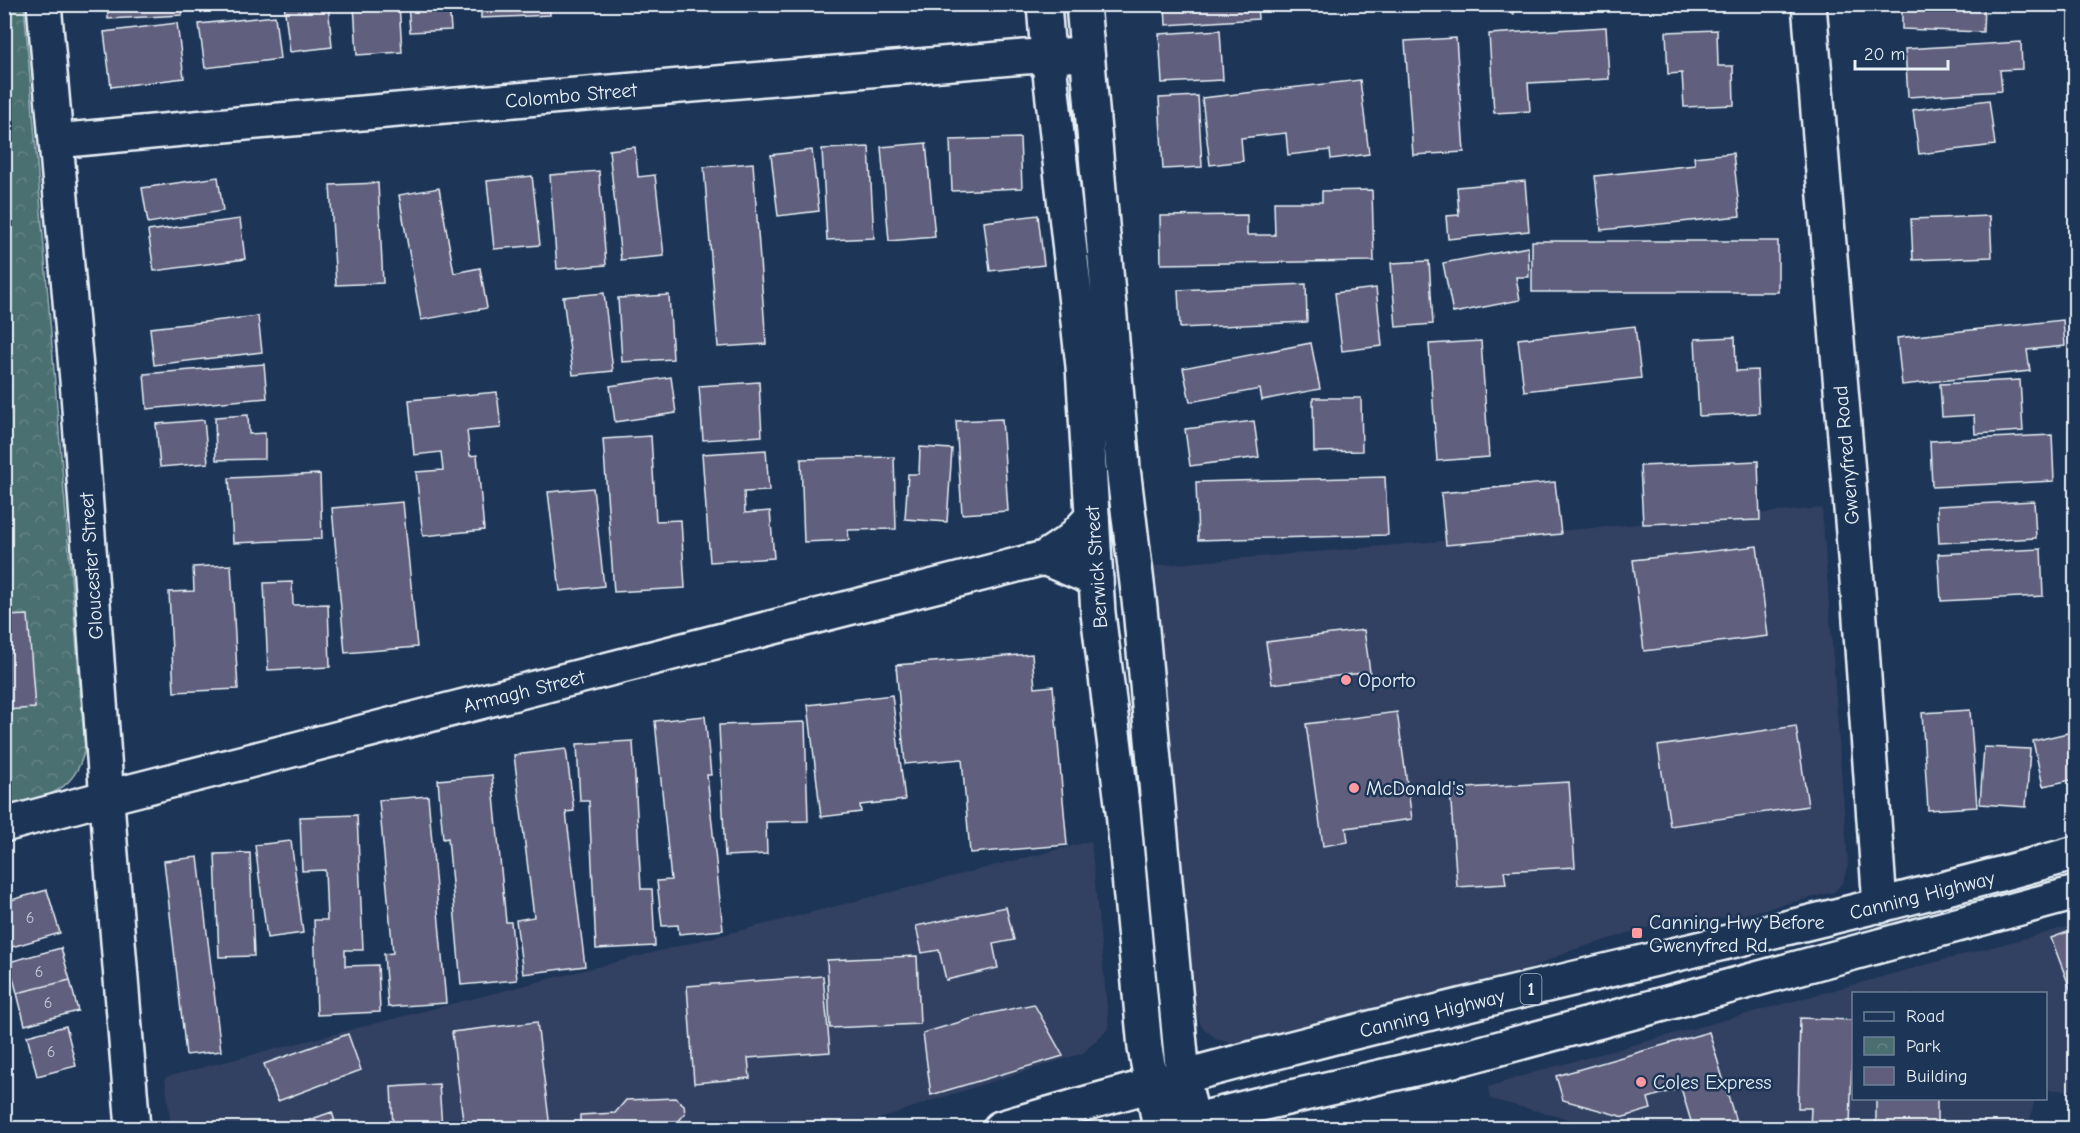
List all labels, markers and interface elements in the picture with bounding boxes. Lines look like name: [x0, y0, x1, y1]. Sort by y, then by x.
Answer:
scale bar: [1855, 33, 1948, 71]
text: 20 m: [1864, 44, 1905, 65]
street label: Colombo Street: [504, 78, 639, 113]
street label: Gwenyfred Road: [1829, 384, 1864, 525]
street label: Gloucester Street: [75, 490, 108, 640]
street label: Berwick Street: [1081, 504, 1112, 629]
street label: Armagh Street: [461, 665, 589, 718]
place label: Oporto: [1358, 669, 1416, 692]
marker: Oporto: [1339, 673, 1353, 687]
place label: McDonald's: [1366, 777, 1464, 800]
marker: McDonald's: [1347, 781, 1361, 795]
street label: Canning Highway: [1847, 866, 1997, 925]
house number: 6: [26, 909, 34, 927]
place label: Canning Hwy Before Gwenyfred Rd: [1649, 911, 1824, 957]
marker: Canning Hwy Before Gwenyfred Rd: [1630, 926, 1644, 940]
house number: 6: [35, 963, 43, 981]
road number: 1: [1520, 974, 1541, 1004]
street label: Canning Highway: [1357, 984, 1507, 1043]
legend: [1852, 992, 2047, 1100]
house number: 6: [44, 994, 52, 1012]
text: Road: [1906, 1006, 1945, 1027]
text: Park: [1906, 1036, 1941, 1057]
house number: 6: [47, 1043, 55, 1061]
text: Building: [1906, 1066, 1968, 1087]
place label: Coles Express: [1653, 1071, 1772, 1094]
marker: Coles Express: [1634, 1075, 1648, 1089]

